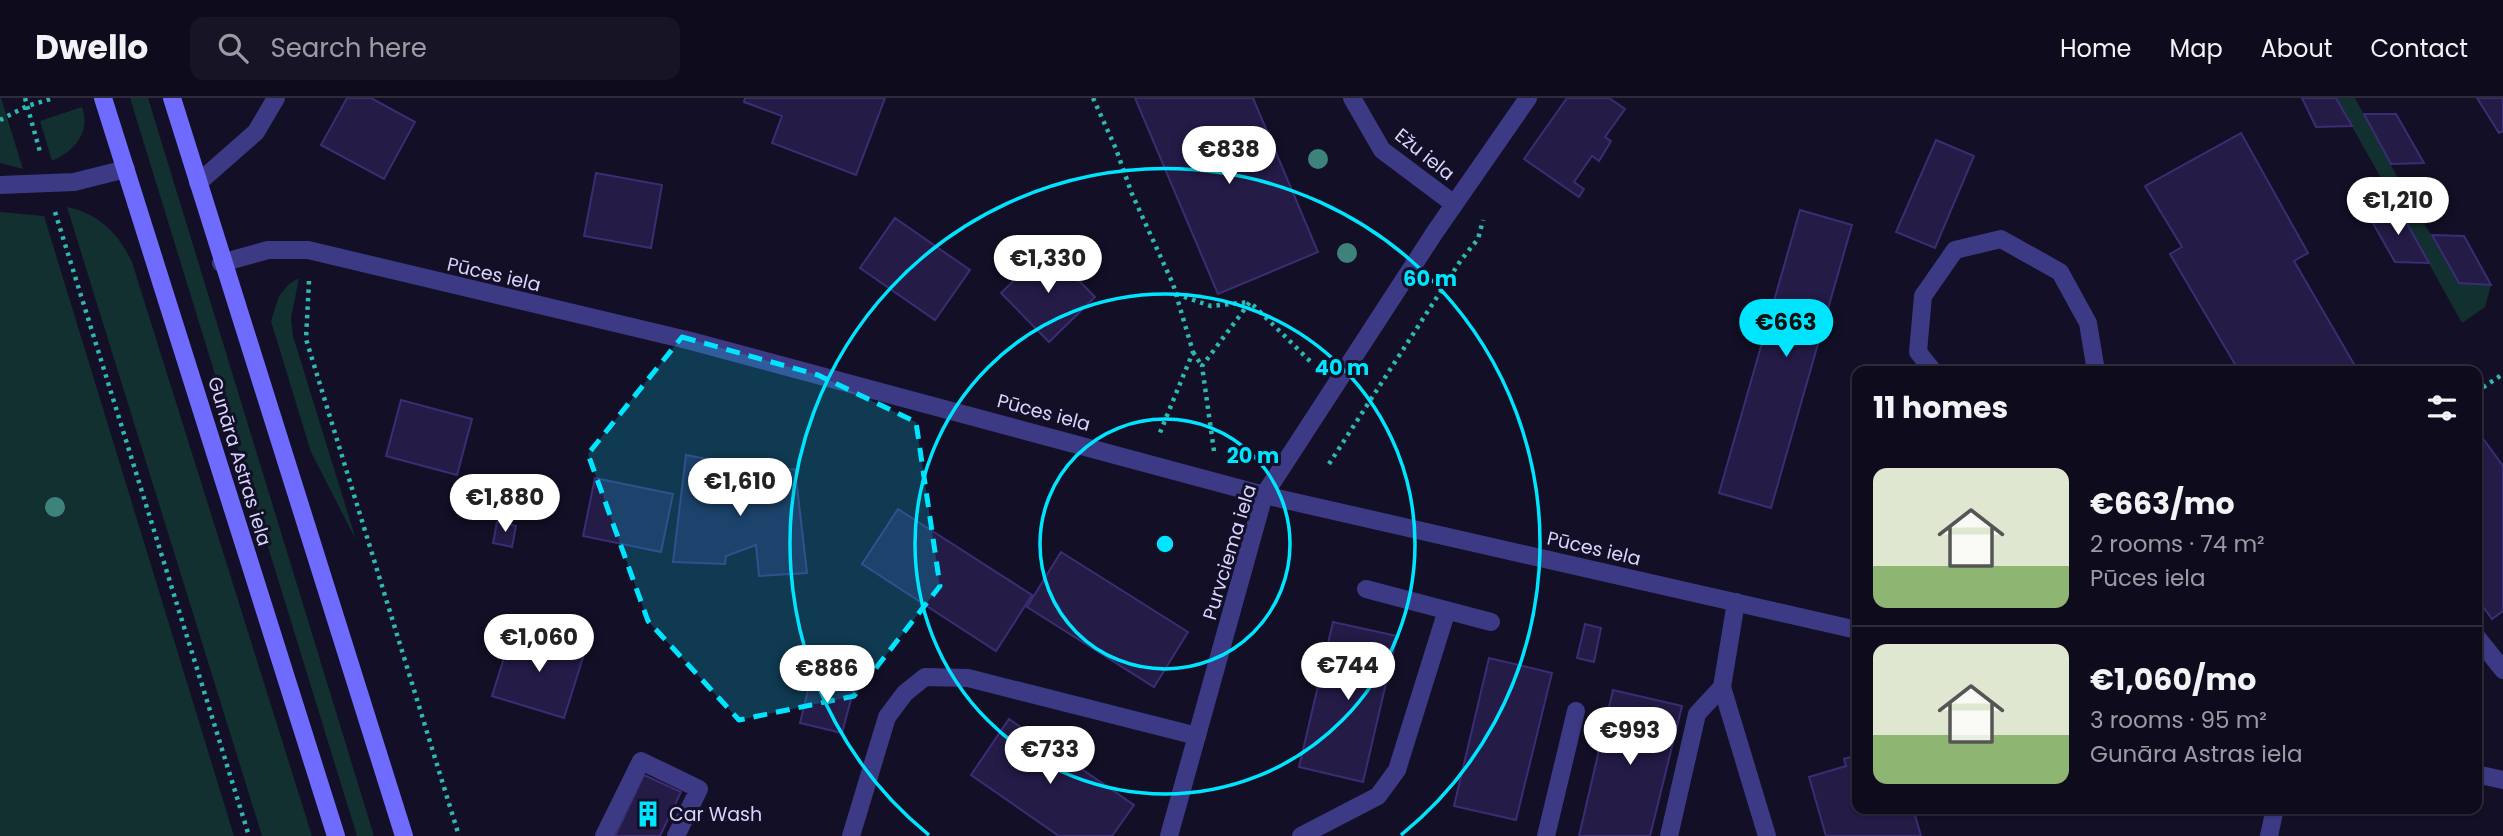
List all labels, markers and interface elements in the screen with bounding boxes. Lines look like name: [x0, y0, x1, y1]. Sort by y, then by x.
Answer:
search box: [190, 17, 680, 80]
text: Dwello: [35, 24, 148, 71]
icon: search: [214, 29, 252, 67]
text: Search here: [270, 30, 427, 66]
text: Home: [2060, 32, 2132, 65]
text: Map: [2170, 32, 2223, 65]
text: About: [2261, 32, 2332, 65]
text: Contact: [2370, 32, 2468, 65]
street label: Ežu iela: [1389, 122, 1460, 187]
pin: €838: [1188, 126, 1270, 186]
text: €838: [1198, 133, 1260, 165]
pin: €1,210: [2341, 178, 2455, 237]
text: €1,210: [2363, 184, 2433, 216]
pin: €1,330: [991, 236, 1105, 295]
text: €1,330: [1010, 242, 1086, 274]
street label: Pūces iela: [444, 251, 543, 298]
text: 60 m: [1403, 264, 1457, 293]
pin: €663: [1745, 300, 1827, 359]
text: €663: [1755, 306, 1817, 338]
text: 40 m: [1315, 353, 1369, 382]
street label: Gunāra Astras iela: [201, 373, 278, 549]
text: 11 homes: [1873, 386, 2008, 429]
street label: Pūces iela: [994, 387, 1093, 438]
icon: filters: [2423, 389, 2461, 427]
text: 20 m: [1227, 441, 1279, 470]
pin: €1,610: [683, 458, 797, 518]
text: €1,610: [704, 465, 776, 497]
pin: €1,880: [448, 474, 562, 534]
text: €1,880: [466, 481, 544, 513]
street label: Purvciema iela: [1196, 481, 1263, 623]
text: €663/mo: [2090, 482, 2235, 525]
icon: home: [1929, 496, 2013, 580]
street label: Pūces iela: [1544, 525, 1643, 572]
text: 2 rooms · 74 m²: [2090, 528, 2265, 560]
centre of rings: [1153, 532, 1177, 556]
text: Pūces iela: [2090, 562, 2206, 594]
pin: €1,060: [482, 614, 596, 674]
text: €1,060: [500, 621, 578, 653]
pin: €744: [1307, 642, 1389, 702]
pin: €886: [786, 646, 868, 705]
text: €744: [1317, 649, 1379, 681]
text: €886: [796, 652, 858, 684]
text: €1,060/mo: [2090, 658, 2256, 701]
icon: home: [1929, 672, 2013, 756]
text: 3 rooms · 95 m²: [2090, 704, 2267, 736]
pin: €993: [1589, 708, 1671, 767]
text: €993: [1600, 714, 1660, 746]
pin: €733: [1009, 726, 1091, 786]
text: €733: [1021, 733, 1079, 765]
text: Gunāra Astras iela: [2090, 738, 2302, 770]
building icon: Car Wash: [633, 799, 663, 829]
place label: Car Wash: [669, 801, 762, 828]

